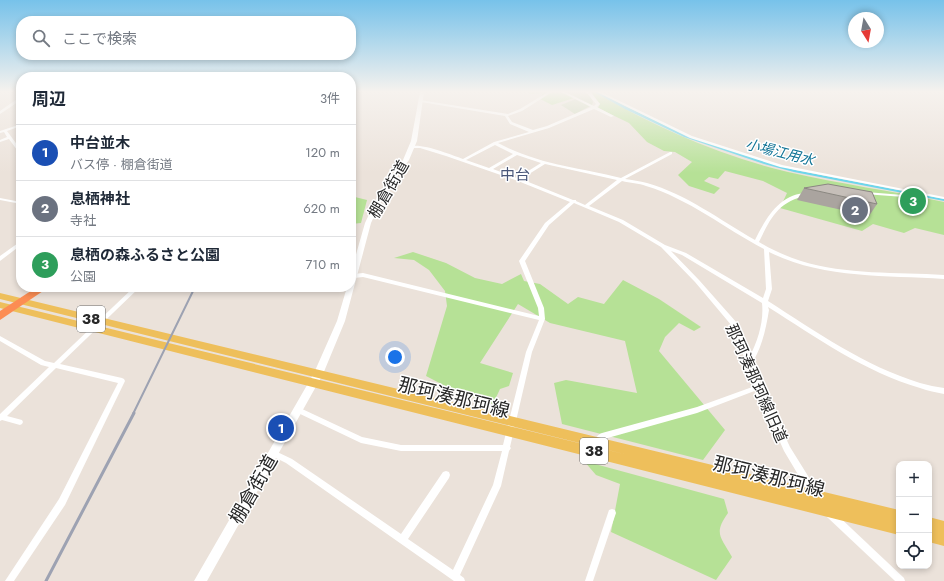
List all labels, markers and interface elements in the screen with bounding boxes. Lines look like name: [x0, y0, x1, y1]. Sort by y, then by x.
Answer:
north arrow: [848, 12, 884, 48]
search box: [16, 16, 356, 60]
icon: search: [30, 27, 52, 49]
text: ここで検索: [62, 28, 137, 50]
text: 周辺: [32, 87, 66, 111]
text: 3件: [320, 89, 340, 108]
text: 中台並木: [70, 132, 130, 154]
water label: 小場江用水: [744, 134, 818, 171]
text: 1: [42, 143, 48, 162]
text: 120 m: [305, 143, 340, 162]
text: バス停 · 棚倉街道: [70, 155, 173, 174]
street label: 棚倉街道: [362, 156, 414, 223]
district label: 中台: [500, 164, 530, 186]
pin: 3: [900, 186, 926, 216]
text: 息栖神社: [70, 188, 130, 210]
pin: 2: [842, 195, 868, 225]
text: 2: [41, 199, 49, 218]
text: 620 m: [303, 199, 340, 218]
text: 寺社: [70, 211, 96, 230]
text: 息栖の森ふるさと公園: [70, 244, 220, 266]
text: 3: [41, 255, 49, 274]
text: 710 m: [305, 255, 340, 274]
text: 公園: [70, 267, 96, 286]
road number: 38: [77, 306, 105, 332]
street label: 那珂湊那珂線旧道: [720, 320, 793, 446]
your location: [385, 347, 405, 367]
street label: 那珂湊那珂線: [395, 371, 512, 424]
pin: 1: [268, 413, 294, 443]
road number: 38: [580, 438, 608, 464]
street label: 棚倉街道: [223, 450, 284, 529]
street label: 那珂湊那珂線: [710, 450, 827, 503]
map controls: [896, 461, 932, 569]
button: +: [896, 461, 932, 497]
button: −: [896, 497, 932, 533]
button: locate: [896, 533, 932, 569]

